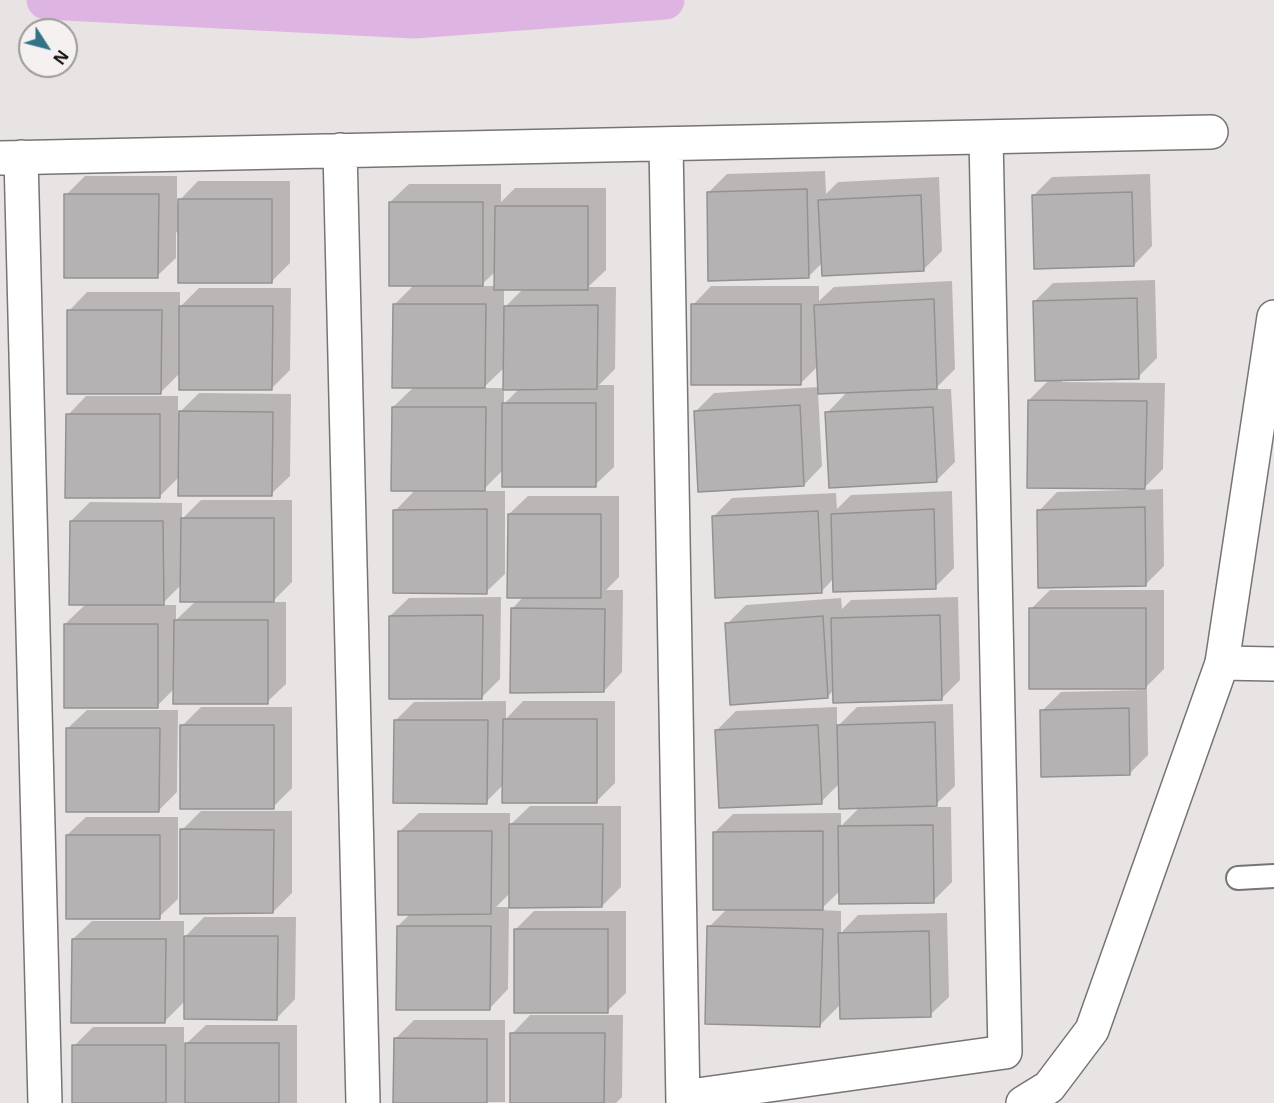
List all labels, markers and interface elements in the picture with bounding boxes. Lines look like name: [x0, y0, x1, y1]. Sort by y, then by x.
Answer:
north arrow: [18, 18, 78, 78]
text: N: [48, 46, 74, 69]

